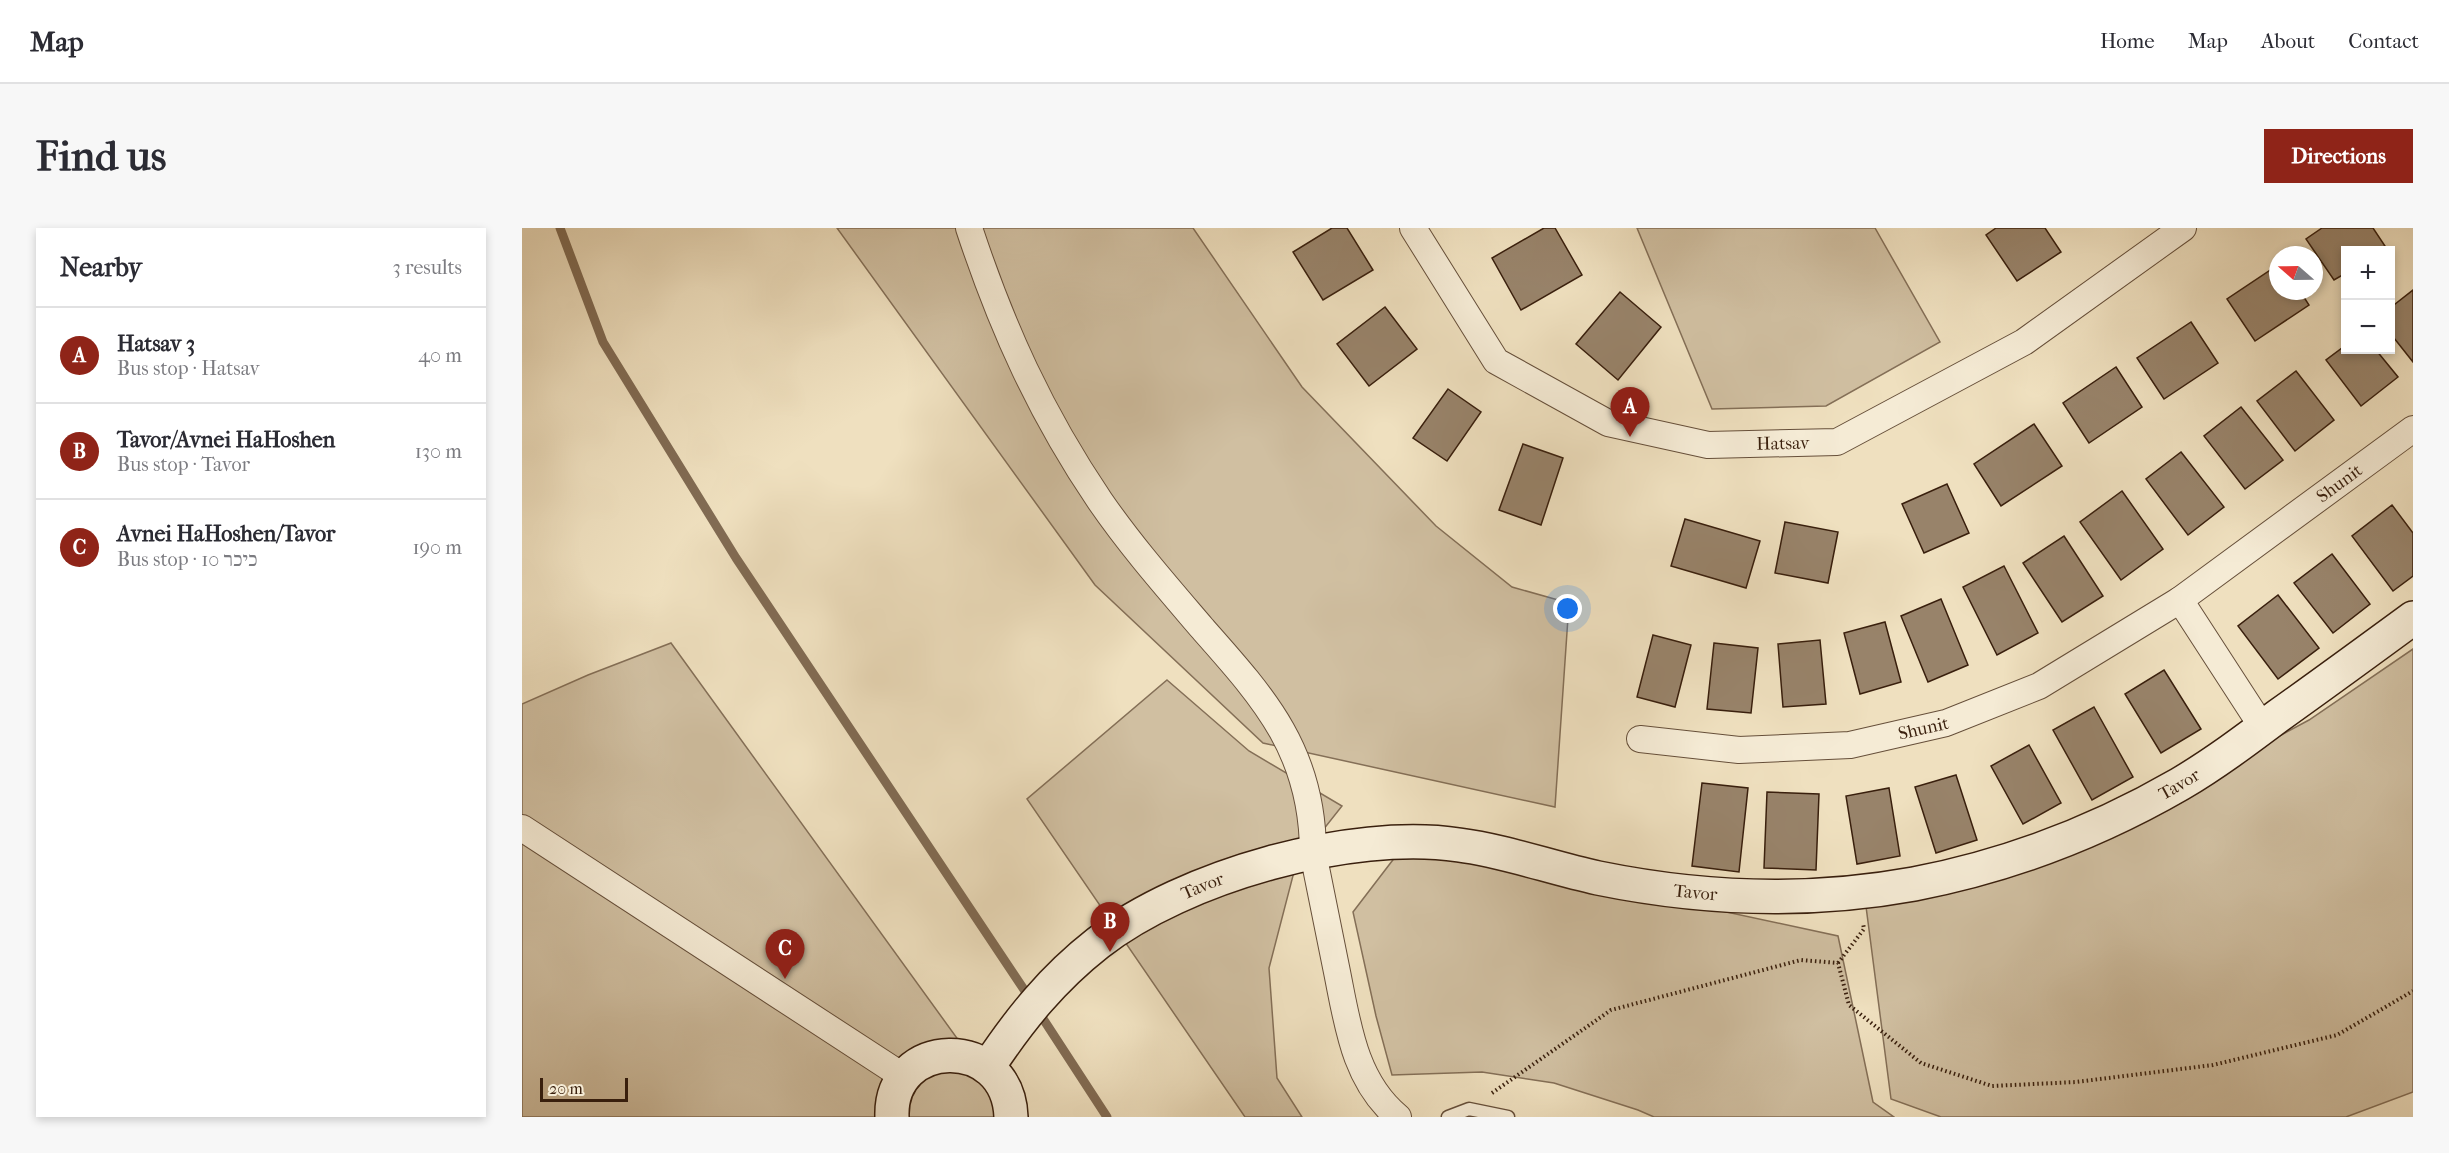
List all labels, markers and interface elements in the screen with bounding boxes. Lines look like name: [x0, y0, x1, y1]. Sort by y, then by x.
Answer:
text: Map: [30, 25, 84, 58]
text: Home: [2100, 29, 2155, 53]
text: Map: [2188, 29, 2228, 53]
text: About: [2261, 29, 2315, 53]
text: Contact: [2348, 29, 2419, 53]
button: Directions: [2264, 129, 2413, 183]
text: Find us: [36, 132, 166, 181]
north arrow: [2269, 246, 2323, 300]
map controls: [2341, 246, 2395, 354]
button: +: [2341, 246, 2395, 300]
text: Nearby: [60, 252, 142, 283]
text: 3 results: [393, 256, 462, 279]
button: −: [2341, 300, 2395, 354]
text: Hatsav 3: [117, 331, 195, 357]
text: A: [73, 344, 86, 367]
text: 40 m: [418, 344, 462, 367]
text: Bus stop · Hatsav: [117, 357, 260, 380]
pin: A: [1610, 388, 1650, 437]
text: Tavor/Avnei HaHoshen: [117, 427, 335, 453]
street label: Hatsav: [1756, 432, 1810, 454]
text: B: [73, 440, 86, 463]
text: 130 m: [415, 440, 462, 463]
text: Bus stop · Tavor: [117, 453, 250, 476]
street label: Shunit: [2312, 459, 2367, 507]
text: Avnei HaHoshen/Tavor: [117, 521, 335, 547]
text: C: [73, 536, 86, 559]
text: 190 m: [412, 536, 462, 559]
text: Bus stop · כיכר 10: [117, 548, 258, 571]
your location: [1553, 594, 1582, 623]
street label: Shunit: [1896, 712, 1951, 744]
street label: Tavor: [2155, 764, 2204, 804]
street label: Tavor: [1178, 868, 1227, 904]
street label: Tavor: [1673, 880, 1719, 905]
pin: B: [1090, 902, 1130, 952]
pin: C: [766, 930, 804, 979]
scale bar: [540, 1075, 628, 1102]
text: 20 m: [549, 1079, 583, 1098]

